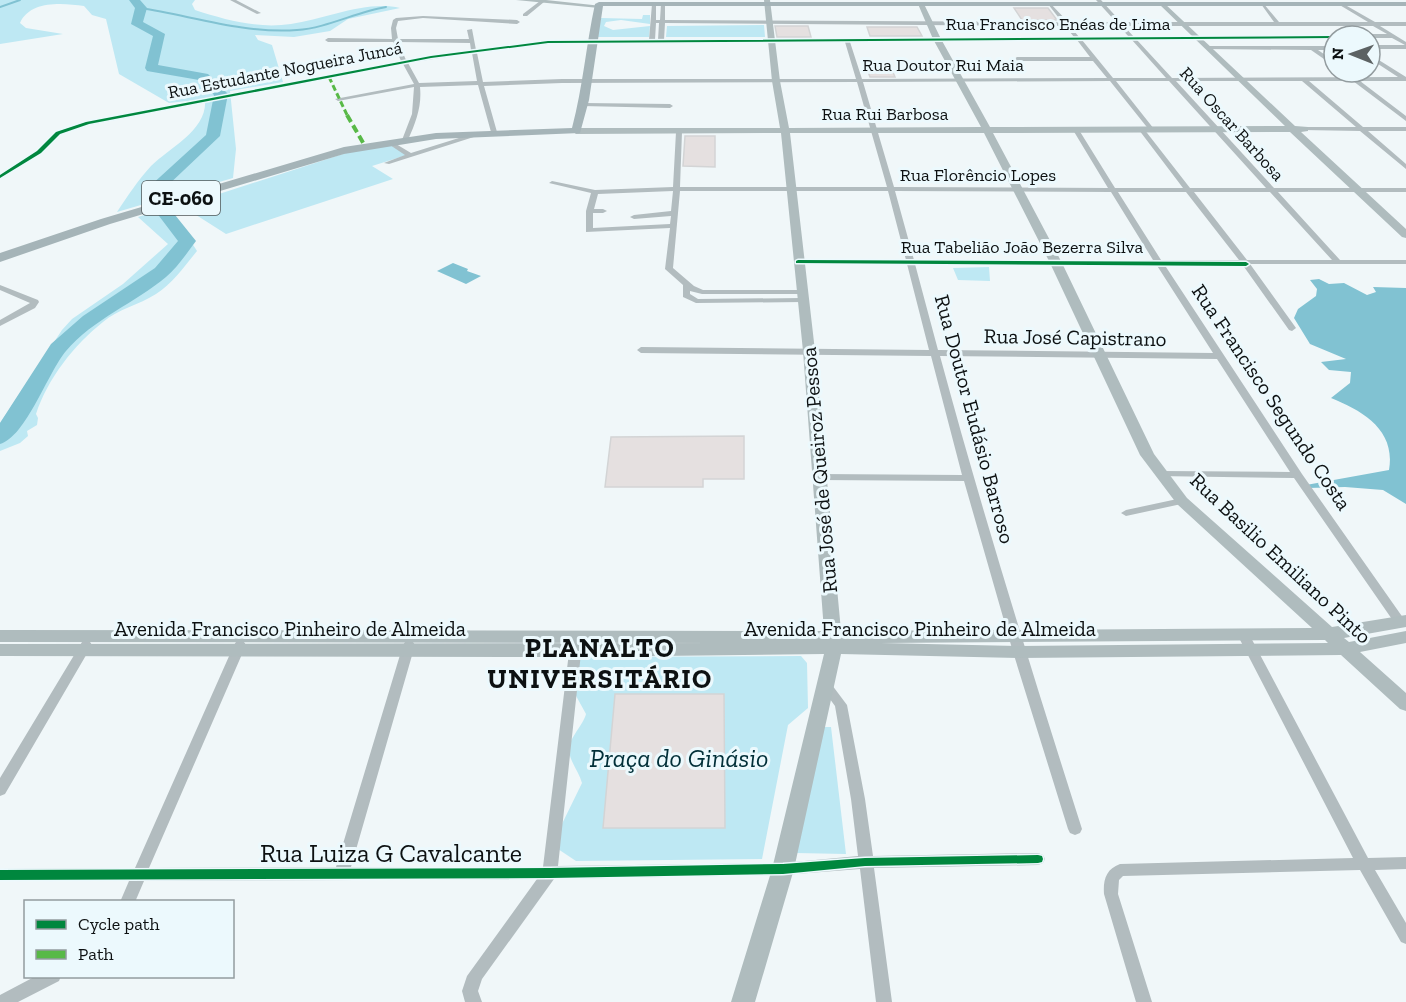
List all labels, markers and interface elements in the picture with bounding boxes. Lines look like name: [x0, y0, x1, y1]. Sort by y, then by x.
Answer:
street label: Rua Francisco Enéas de Lima: [946, 13, 1171, 35]
north arrow: [1322, 24, 1382, 84]
street label: Rua Estudante Nogueira Juncá: [166, 36, 404, 104]
text: N: [1328, 47, 1347, 60]
street label: Rua Doutor Rui Maia: [862, 54, 1024, 76]
street label: Rua Oscar Barbosa: [1175, 62, 1289, 186]
street label: Rua Rui Barbosa: [822, 103, 949, 125]
street label: Rua Florêncio Lopes: [900, 164, 1056, 186]
road number: CE-060: [142, 181, 220, 215]
street label: Rua Tabelião João Bezerra Silva: [901, 236, 1144, 258]
street label: Rua Francisco Segundo Costa: [1187, 279, 1357, 515]
street label: Rua Doutor Eudásio Barroso: [930, 292, 1020, 546]
street label: Rua José Capistrano: [983, 323, 1167, 351]
street label: Rua José de Queiroz Pessoa: [796, 346, 842, 594]
street label: Rua Basilio Emiliano Pinto: [1185, 467, 1377, 649]
street label: Avenida Francisco Pinheiro de Almeida: [114, 616, 466, 641]
street label: Avenida Francisco Pinheiro de Almeida: [744, 616, 1096, 641]
district label: PLANALTO UNIVERSITÁRIO: [487, 632, 713, 695]
park label: Praça do Ginásio: [589, 742, 769, 774]
street label: Rua Luiza G Cavalcante: [260, 837, 522, 869]
legend: [24, 900, 234, 978]
text: Cycle path: [78, 913, 160, 935]
text: Path: [78, 943, 114, 965]

